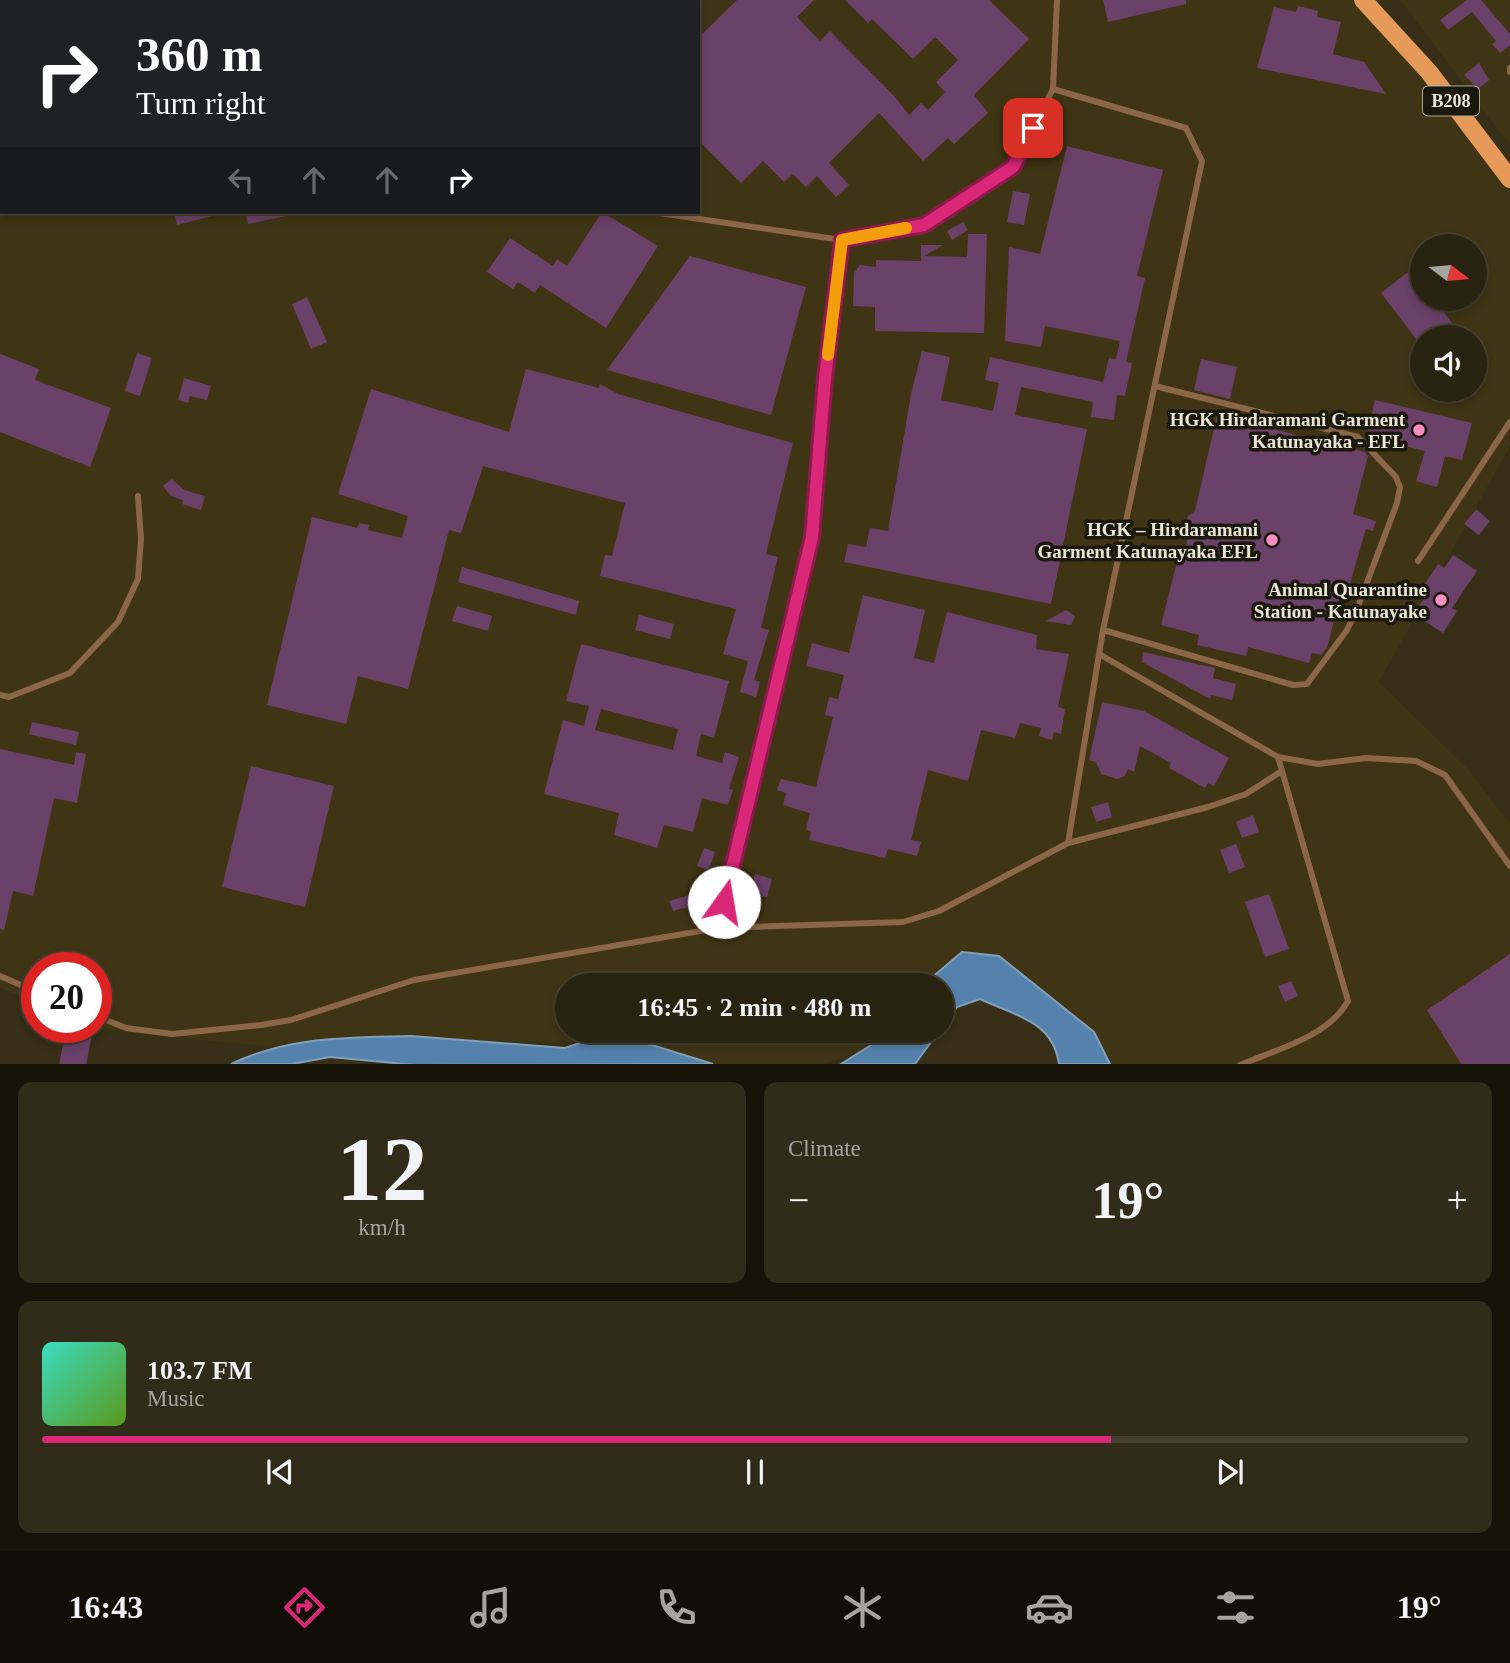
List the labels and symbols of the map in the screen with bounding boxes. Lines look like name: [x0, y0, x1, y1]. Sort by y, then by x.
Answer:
road number: B208: [1423, 86, 1479, 116]
pin: [1003, 98, 1063, 158]
north arrow: [1410, 234, 1488, 312]
place label: HGK Hirdaramani Garment Katunayaka - EFL: [1170, 409, 1406, 452]
marker: HGK Hirdaramani Garment Katunayaka - EFL: [1411, 422, 1427, 438]
place label: HGK – Hirdaramani Garment Katunayaka EFL: [1037, 519, 1258, 562]
marker: HGK – Hirdaramani Garment Katunayaka EFL: [1264, 532, 1280, 548]
place label: Animal Quarantine Station - Katunayake: [1254, 579, 1427, 622]
marker: Animal Quarantine Station - Katunayake: [1433, 592, 1449, 608]
position arrow: [687, 865, 761, 939]
speed limit sign: 20: [21, 952, 112, 1043]

